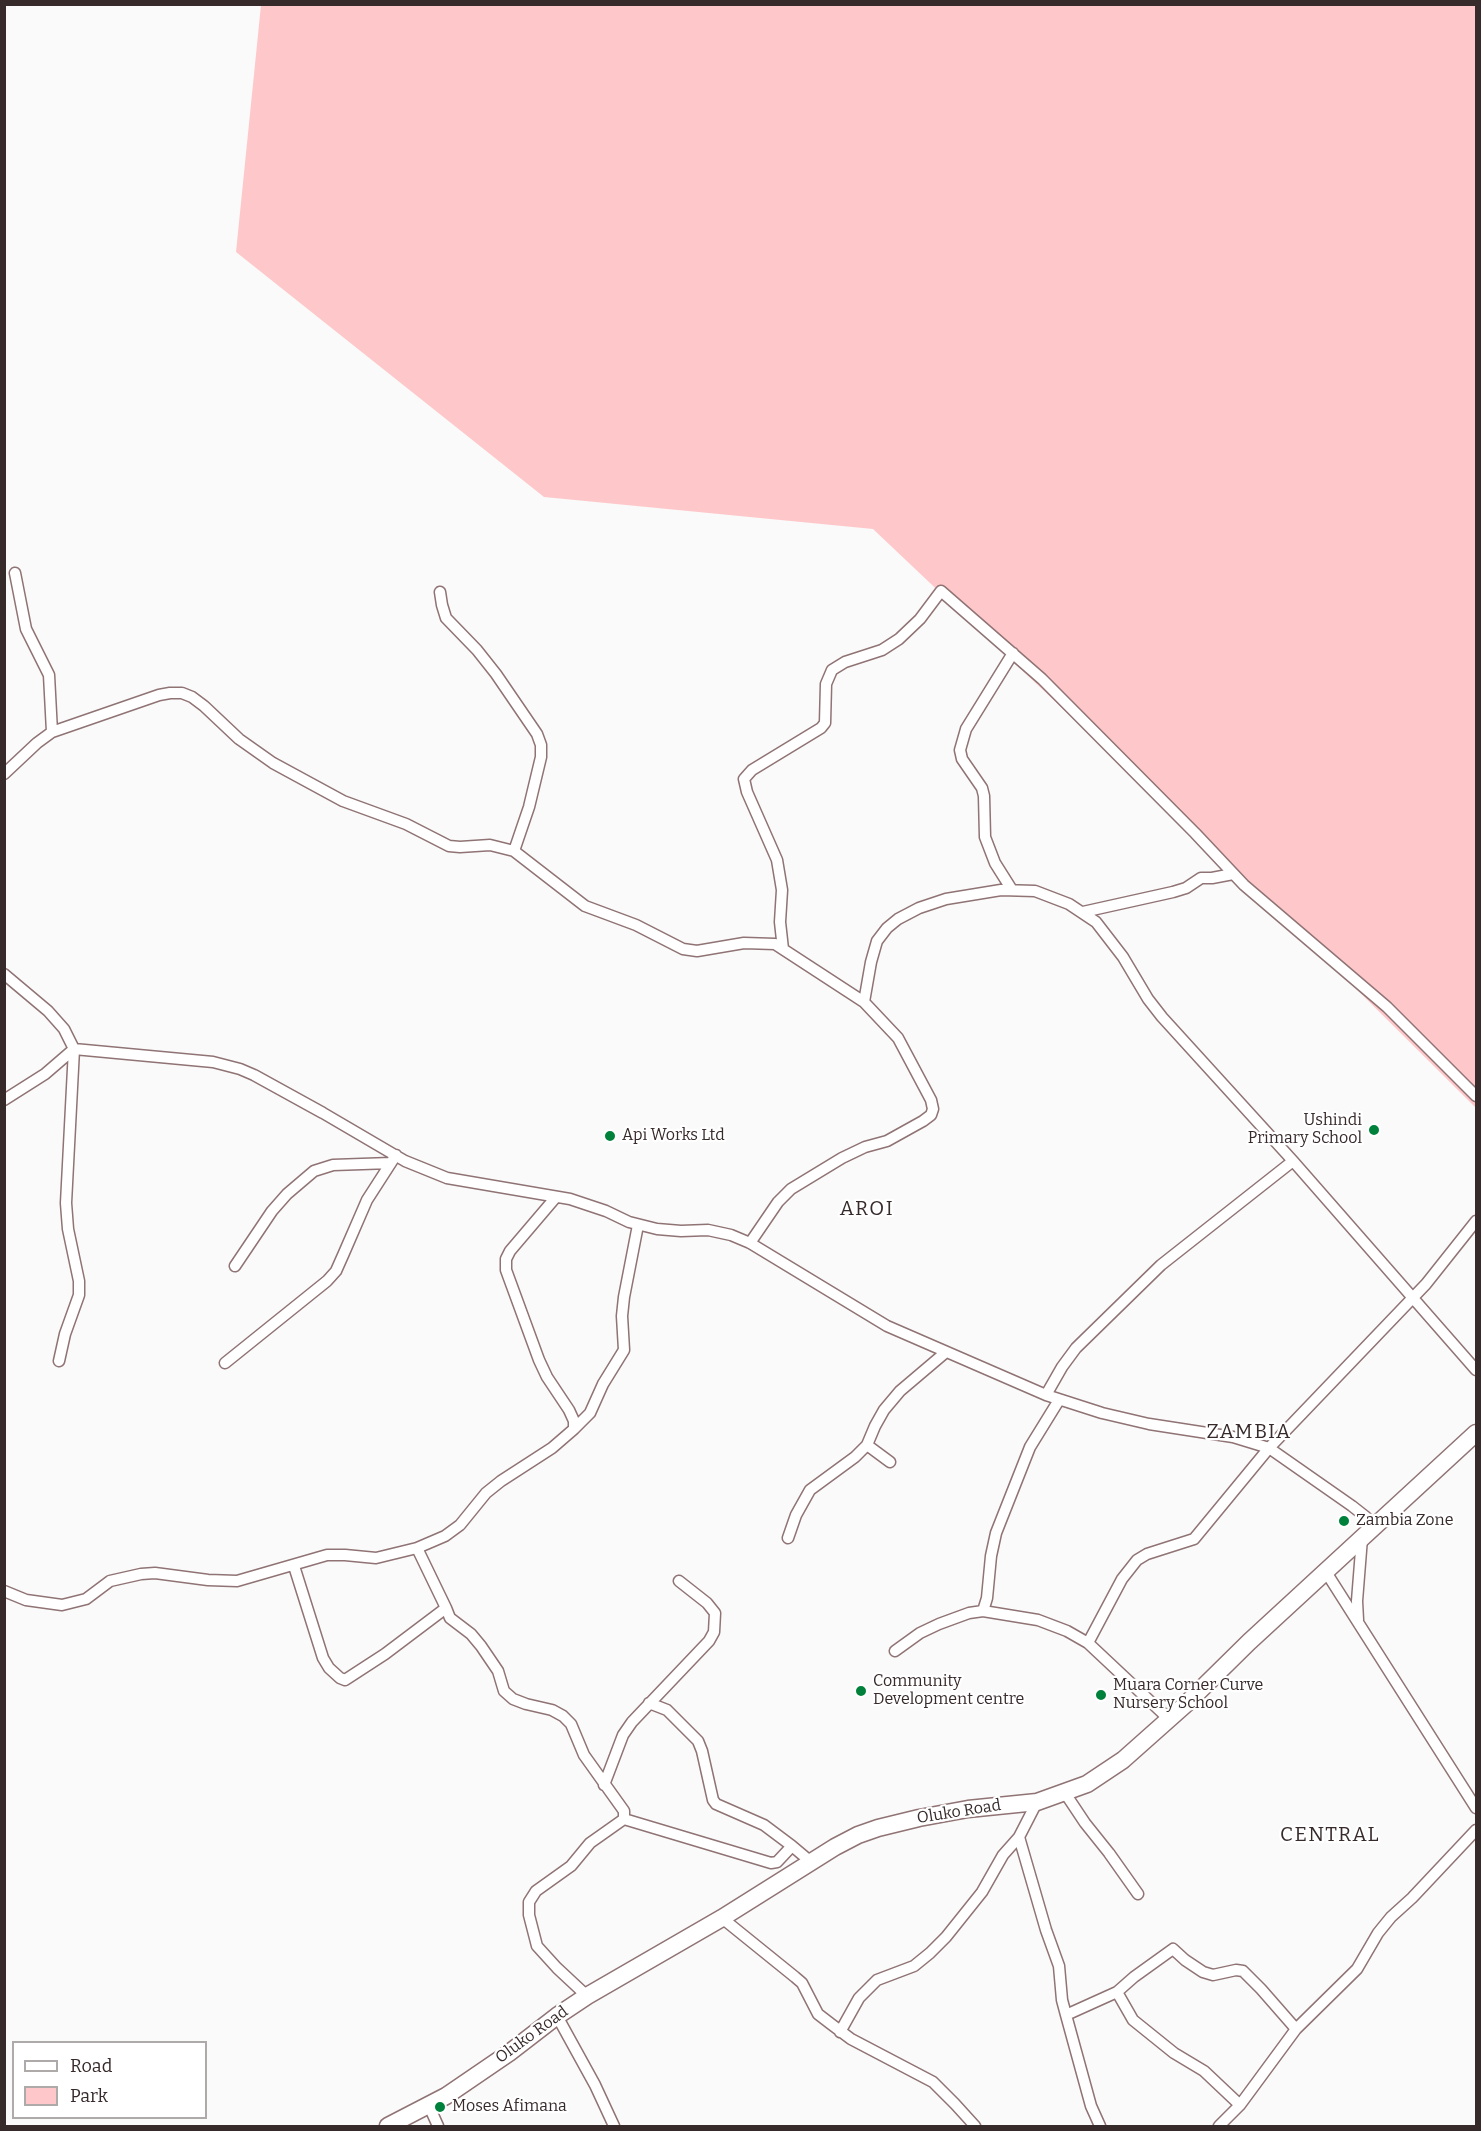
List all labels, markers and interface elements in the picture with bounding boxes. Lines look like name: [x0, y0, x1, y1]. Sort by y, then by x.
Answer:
place label: Ushindi Primary School: [1248, 1111, 1362, 1149]
marker: Ushindi Primary School: [1367, 1123, 1381, 1137]
place label: Api Works Ltd: [622, 1126, 725, 1146]
marker: Api Works Ltd: [603, 1129, 617, 1143]
district label: AROI: [840, 1197, 894, 1221]
district label: ZAMBIA: [1206, 1420, 1292, 1444]
place label: Zambia Zone: [1356, 1511, 1453, 1531]
marker: Zambia Zone: [1337, 1514, 1351, 1528]
place label: Community Development centre: [873, 1672, 1024, 1710]
place label: Muara Corner Curve Nursery School: [1113, 1676, 1263, 1714]
marker: Community Development centre: [854, 1684, 868, 1698]
marker: Muara Corner Curve Nursery School: [1094, 1688, 1108, 1702]
street label: Oluko Road: [916, 1796, 1002, 1828]
district label: CENTRAL: [1280, 1823, 1380, 1847]
street label: Oluko Road: [492, 2002, 572, 2068]
legend: [12, 2041, 207, 2119]
text: Road: [70, 2055, 112, 2077]
text: Park: [70, 2085, 108, 2107]
place label: Moses Afimana: [452, 2097, 567, 2117]
marker: Moses Afimana: [433, 2100, 447, 2114]

